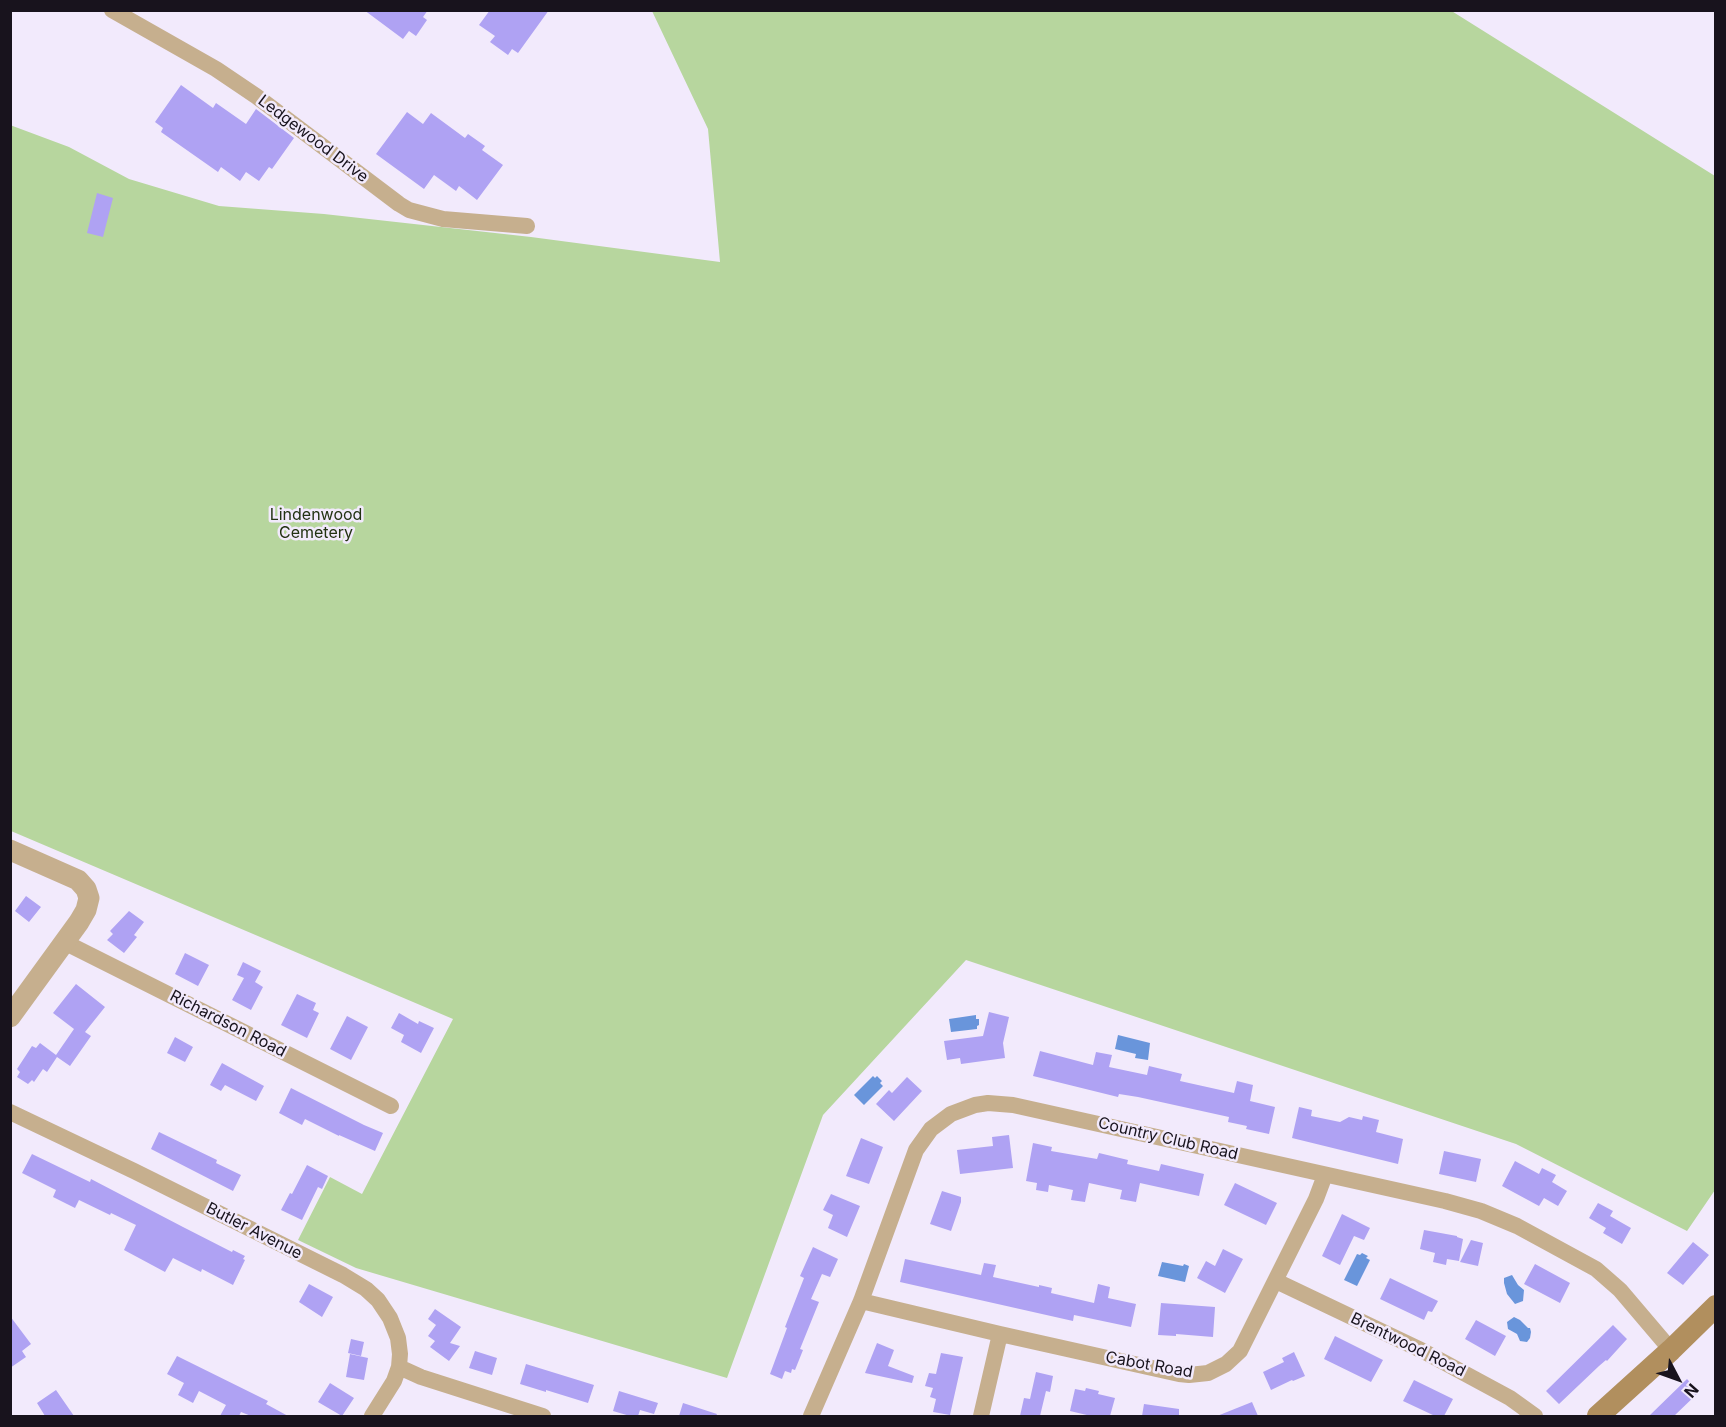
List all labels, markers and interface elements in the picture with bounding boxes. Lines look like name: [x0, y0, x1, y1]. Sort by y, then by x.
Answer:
street label: Ledgewood Drive: [254, 91, 372, 187]
park label: Lindenwood Cemetery: [270, 505, 362, 543]
street label: Richardson Road: [167, 986, 289, 1062]
street label: Country Club Road: [1096, 1114, 1240, 1164]
street label: Butler Avenue: [203, 1199, 305, 1263]
street label: Brentwood Road: [1347, 1309, 1469, 1381]
street label: Cabot Road: [1104, 1348, 1194, 1382]
north arrow: [1648, 1349, 1708, 1409]
text: N: [1680, 1380, 1703, 1402]

